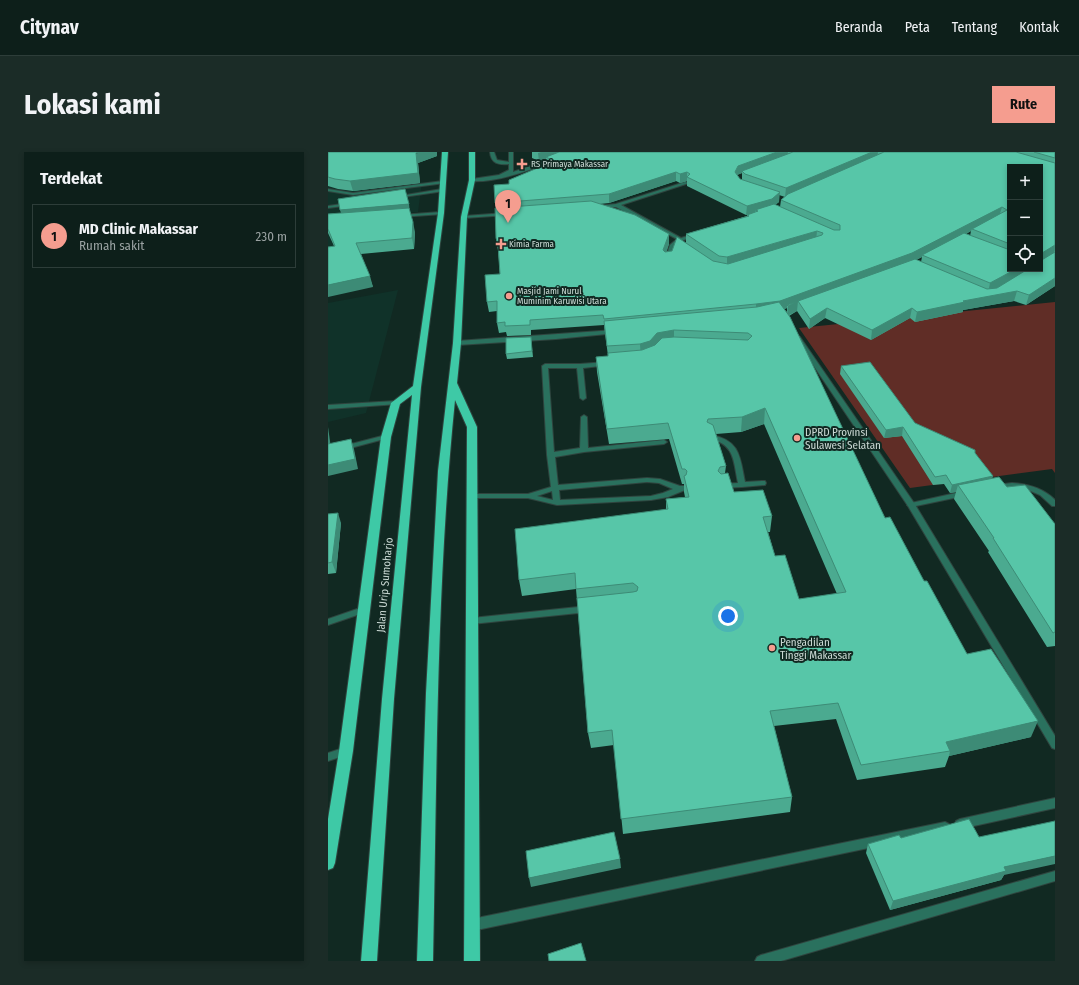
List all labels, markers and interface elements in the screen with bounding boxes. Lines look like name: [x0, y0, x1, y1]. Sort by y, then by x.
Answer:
text: Citynav: [20, 16, 79, 39]
text: Beranda: [835, 19, 883, 36]
text: Peta: [905, 19, 930, 36]
text: Tentang: [952, 19, 997, 36]
text: Kontak: [1019, 19, 1059, 36]
button: Rute: [992, 86, 1055, 123]
text: Lokasi kami: [24, 88, 161, 121]
marker: RS Primaya Makassar: [516, 158, 528, 170]
place label: RS Primaya Makassar: [531, 159, 609, 169]
map controls: [1007, 164, 1043, 272]
button: +: [1007, 164, 1043, 200]
text: Terdekat: [40, 168, 102, 189]
pin: 1: [495, 190, 521, 223]
button: −: [1007, 200, 1043, 236]
text: MD Clinic Makassar: [79, 220, 198, 238]
text: 1: [51, 229, 57, 244]
text: 230 m: [256, 229, 287, 244]
button: locate: [1007, 236, 1043, 272]
text: Rumah sakit: [79, 238, 145, 253]
marker: Kimia Farma: [496, 239, 506, 249]
place label: Kimia Farma: [509, 239, 555, 249]
place label: Masjid Jami Nurul Muminim Karuwisi Utara: [517, 286, 607, 306]
marker: Masjid Jami Nurul Muminim Karuwisi Utara: [504, 291, 514, 301]
place label: DPRD Provinsi Sulawesi Selatan: [805, 426, 881, 452]
marker: DPRD Provinsi Sulawesi Selatan: [792, 433, 802, 443]
street label: Jalan Urip Sumoharjo: [374, 537, 396, 633]
your location: [718, 606, 738, 626]
place label: Pengadilan Tinggi Makassar: [780, 636, 851, 662]
marker: Pengadilan Tinggi Makassar: [767, 643, 777, 653]

